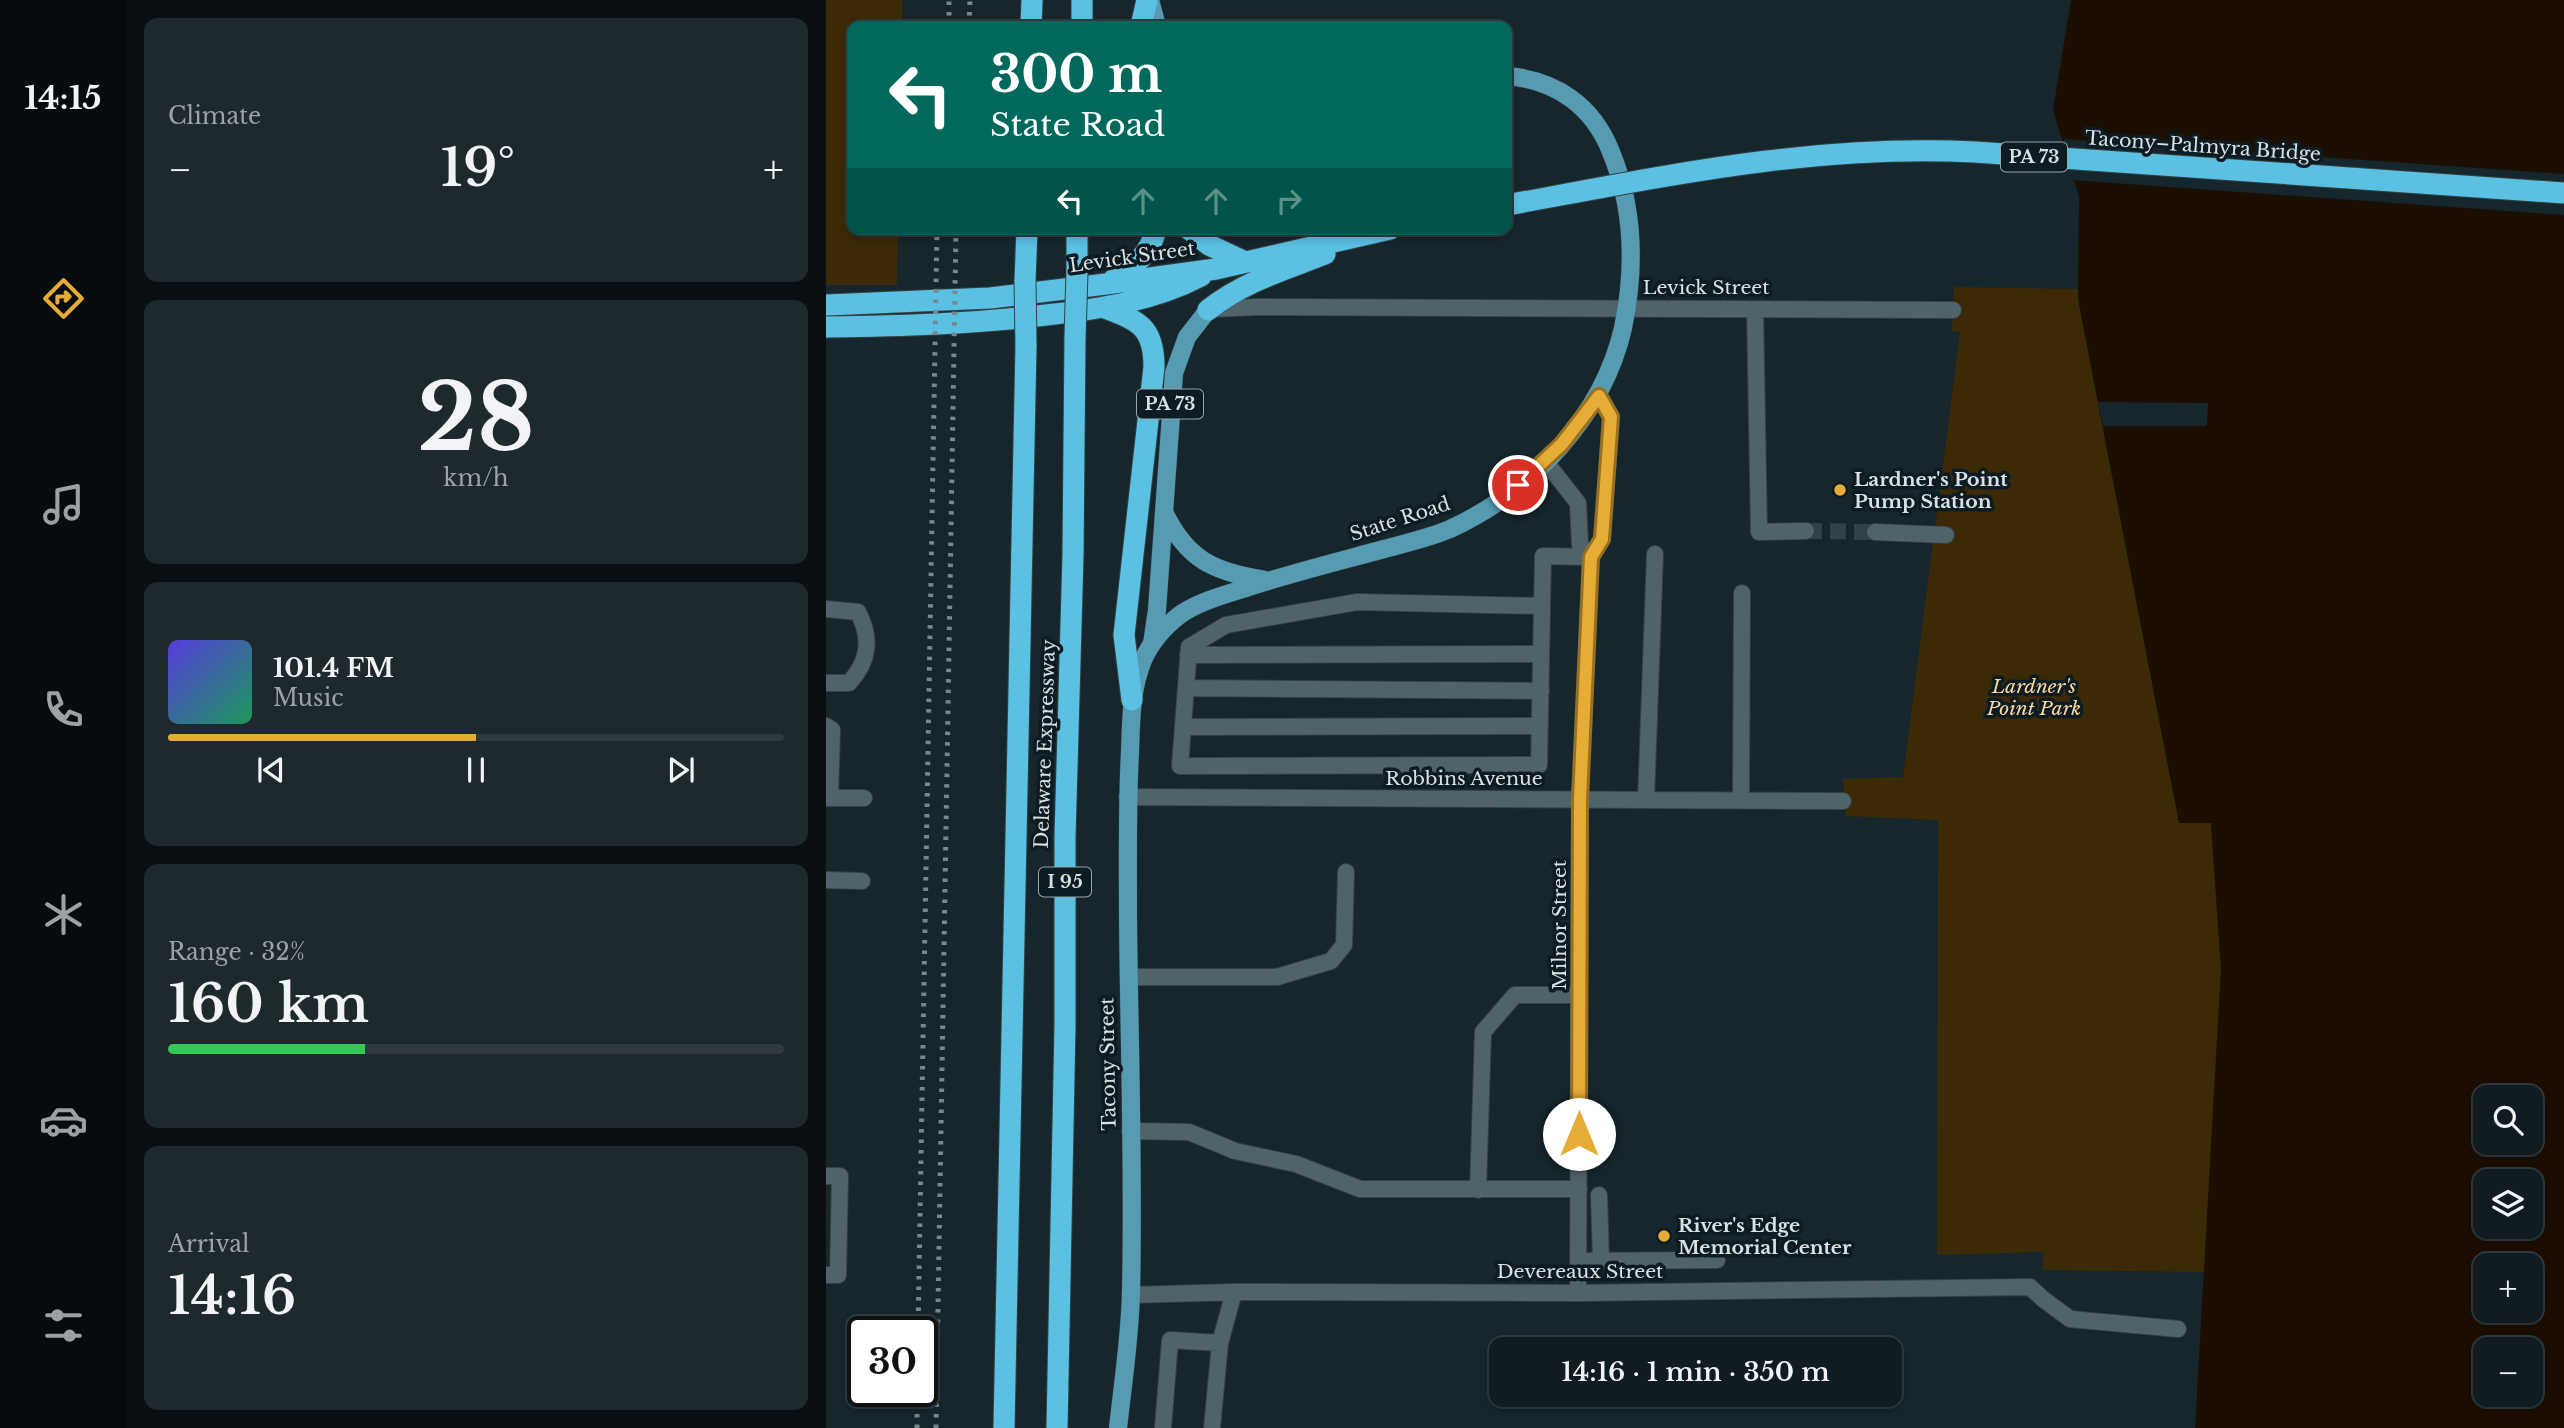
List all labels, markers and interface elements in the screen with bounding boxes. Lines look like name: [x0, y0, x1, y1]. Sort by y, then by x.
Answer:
text: 300 m: [990, 44, 1162, 105]
icon: left: [875, 49, 966, 140]
text: 14:15: [24, 78, 102, 118]
text: Climate: [168, 102, 261, 130]
text: State Road: [990, 105, 1165, 145]
street label: Tacony–Palmyra Bridge: [2084, 126, 2322, 166]
text: 19°: [440, 136, 515, 200]
road number: PA 73: [2001, 142, 2067, 172]
text: −: [168, 146, 192, 193]
text: +: [763, 146, 784, 193]
icon: left: [1051, 182, 1089, 220]
icon: ahead: [1124, 182, 1162, 220]
icon: ahead: [1197, 182, 1235, 220]
icon: right: [1270, 182, 1308, 220]
street label: Levick Street: [1068, 237, 1197, 277]
icon: directions: [39, 274, 88, 323]
street label: Levick Street: [1643, 276, 1770, 299]
text: 28: [417, 362, 535, 475]
road number: PA 73: [1137, 390, 1203, 418]
pin: [1488, 455, 1548, 515]
text: km/h: [443, 464, 509, 492]
icon: arrive: [1499, 466, 1537, 504]
place label: Lardner's Point Pump Station: [1854, 468, 2008, 513]
icon: music: [39, 480, 88, 529]
marker: Lardner's Point Pump Station: [1832, 482, 1848, 498]
street label: State Road: [1347, 492, 1453, 546]
street label: Delaware Expressway: [1030, 639, 1060, 849]
text: 101.4 FM: [273, 652, 394, 684]
park label: Lardner's Point Park: [1986, 675, 2081, 720]
text: Music: [273, 684, 344, 712]
icon: phone: [39, 685, 88, 734]
icon: previous: [252, 751, 290, 789]
icon: pause: [457, 751, 495, 789]
icon: next: [662, 751, 700, 789]
street label: Robbins Avenue: [1385, 767, 1543, 790]
street label: Milnor Street: [1548, 859, 1571, 990]
road number: I 95: [1039, 868, 1091, 897]
icon: climate: [39, 890, 88, 939]
text: Range · 32%: [168, 938, 305, 966]
text: 160 km: [168, 972, 369, 1036]
street label: Tacony Street: [1095, 996, 1121, 1131]
map controls: [2473, 1085, 2543, 1407]
button: search: [2473, 1085, 2543, 1155]
icon: car: [39, 1096, 88, 1145]
position arrow: [1542, 1097, 1616, 1171]
button: layers: [2473, 1169, 2543, 1239]
place label: River's Edge Memorial Center: [1678, 1214, 1852, 1259]
marker: River's Edge Memorial Center: [1656, 1228, 1672, 1244]
text: Arrival: [168, 1230, 249, 1258]
button: +: [2473, 1253, 2543, 1323]
street label: Devereaux Street: [1497, 1260, 1664, 1283]
text: 14:16: [168, 1264, 296, 1328]
icon: filters: [39, 1301, 88, 1350]
speed limit sign: 30: [847, 1316, 938, 1407]
button: −: [2473, 1337, 2543, 1407]
text: 14:16 · 1 min · 350 m: [1561, 1356, 1830, 1388]

